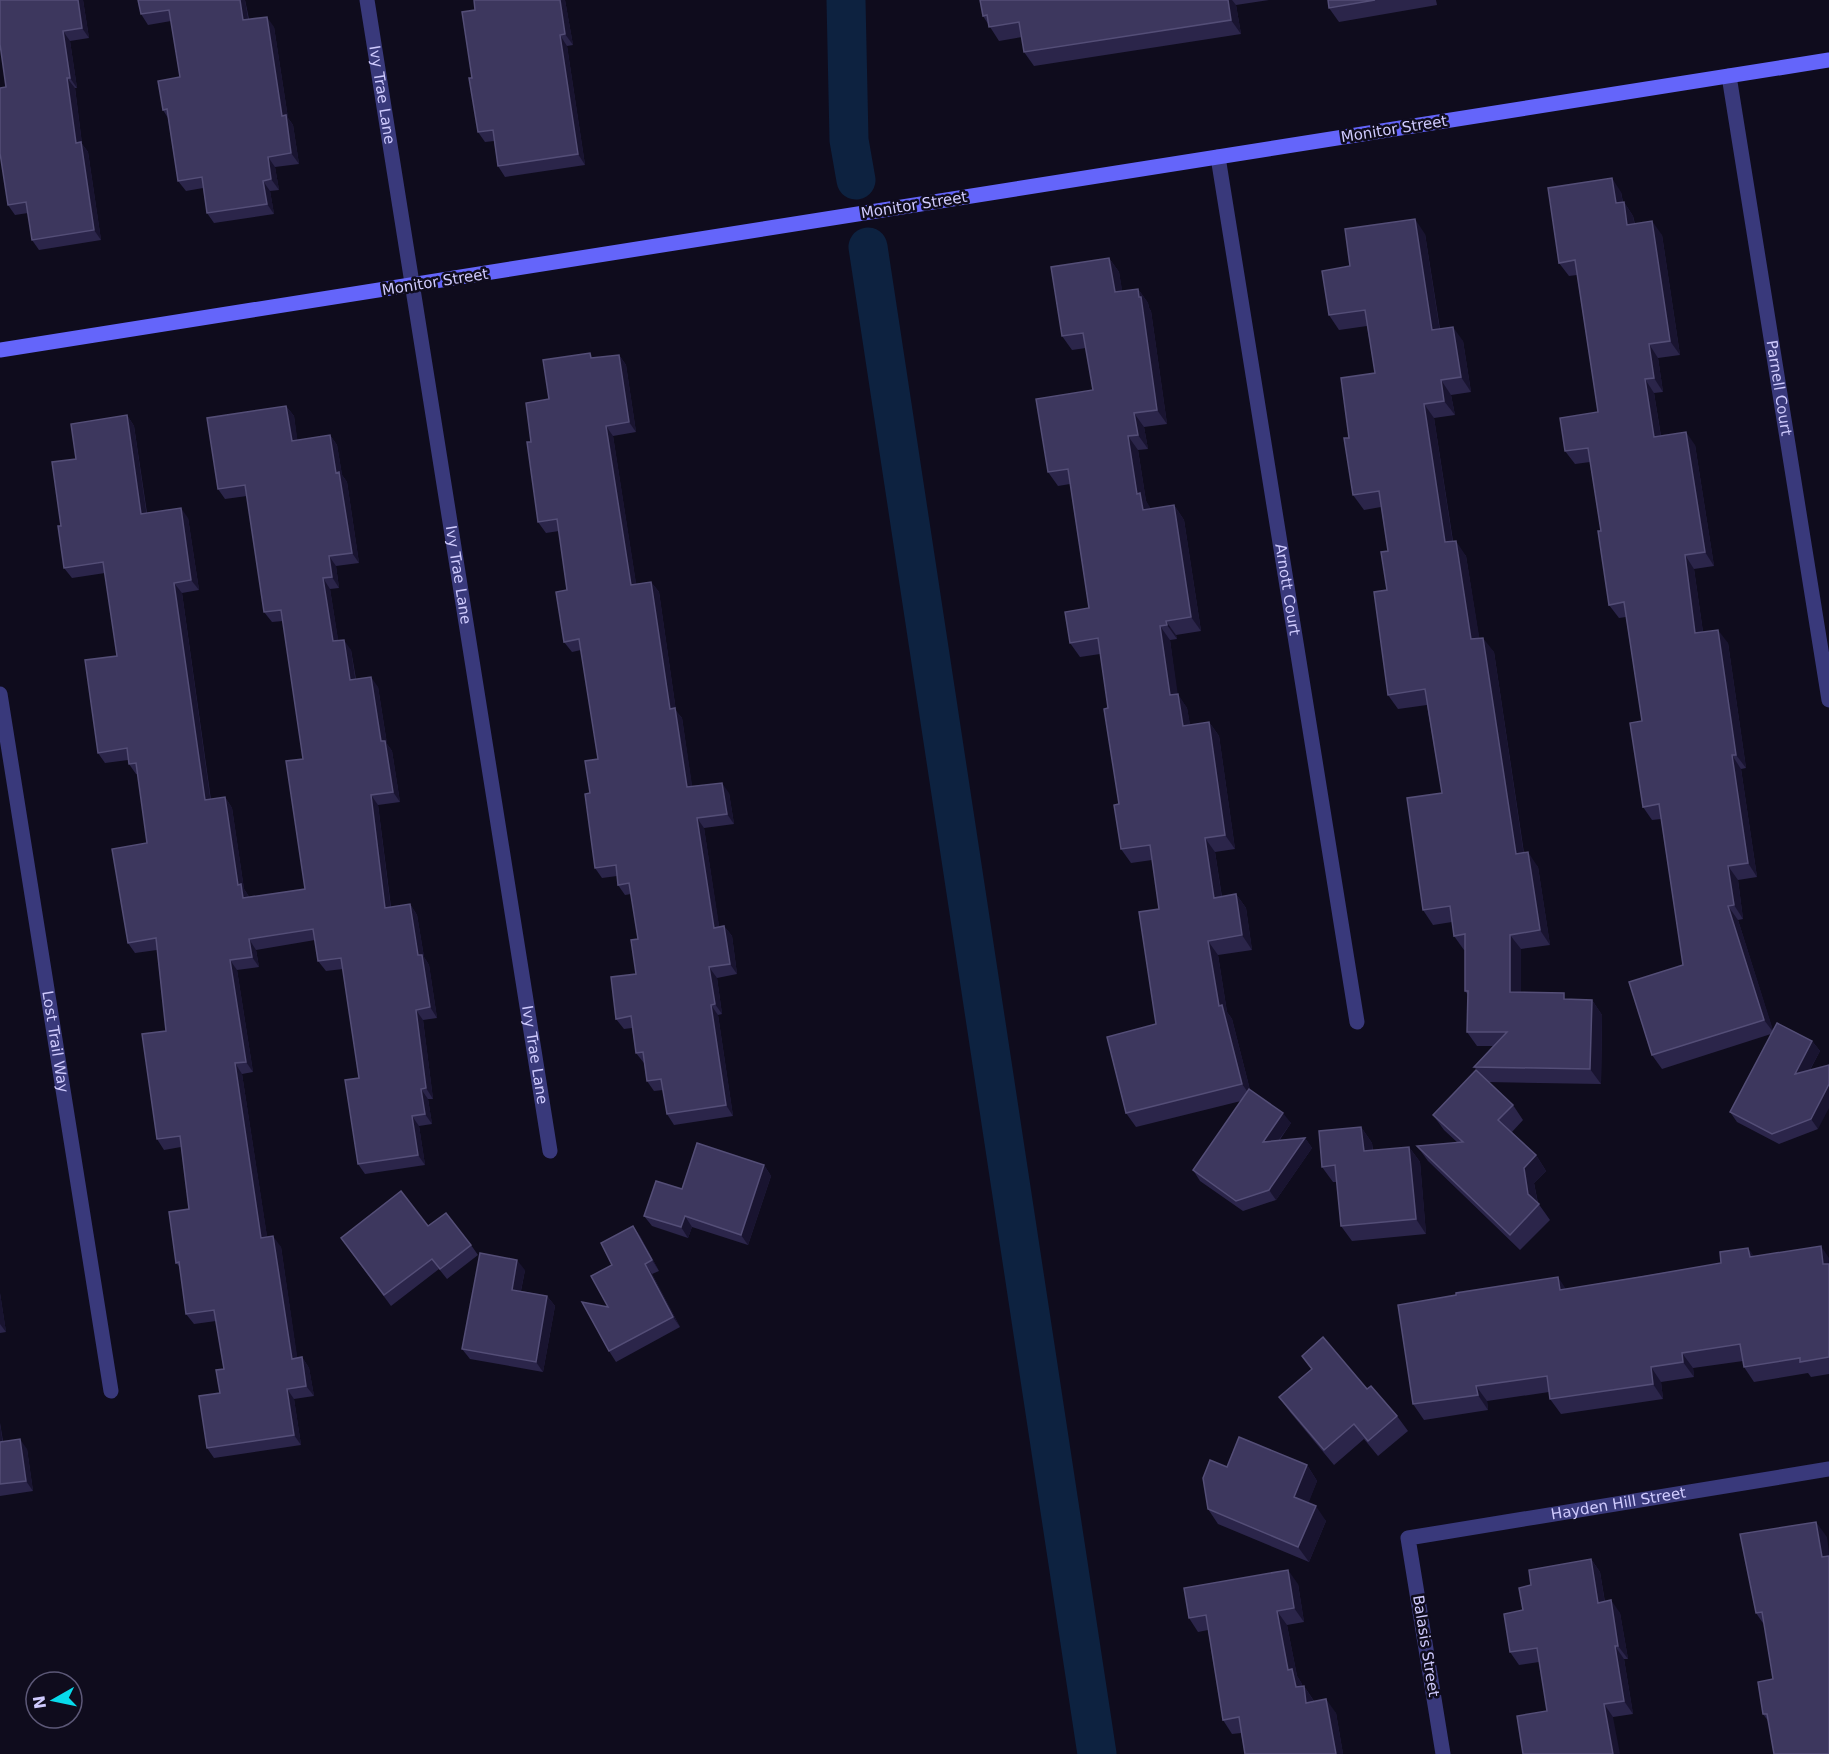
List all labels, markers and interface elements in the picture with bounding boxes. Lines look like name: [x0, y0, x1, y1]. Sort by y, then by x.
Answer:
street label: Ivy Trae Lane: [365, 44, 399, 145]
street label: Monitor Street: [1340, 112, 1449, 146]
street label: Monitor Street: [860, 188, 969, 222]
street label: Monitor Street: [381, 265, 490, 299]
street label: Parnell Court: [1762, 339, 1796, 437]
street label: Ivy Trae Lane: [442, 524, 475, 625]
street label: Arnott Court: [1271, 542, 1304, 637]
street label: Lost Trail Way: [38, 989, 72, 1094]
street label: Ivy Trae Lane: [518, 1004, 551, 1105]
street label: Hayden Hill Street: [1549, 1484, 1687, 1523]
street label: Balasis Street: [1409, 1594, 1443, 1698]
north arrow: [24, 1670, 84, 1730]
text: N: [29, 1694, 50, 1710]

